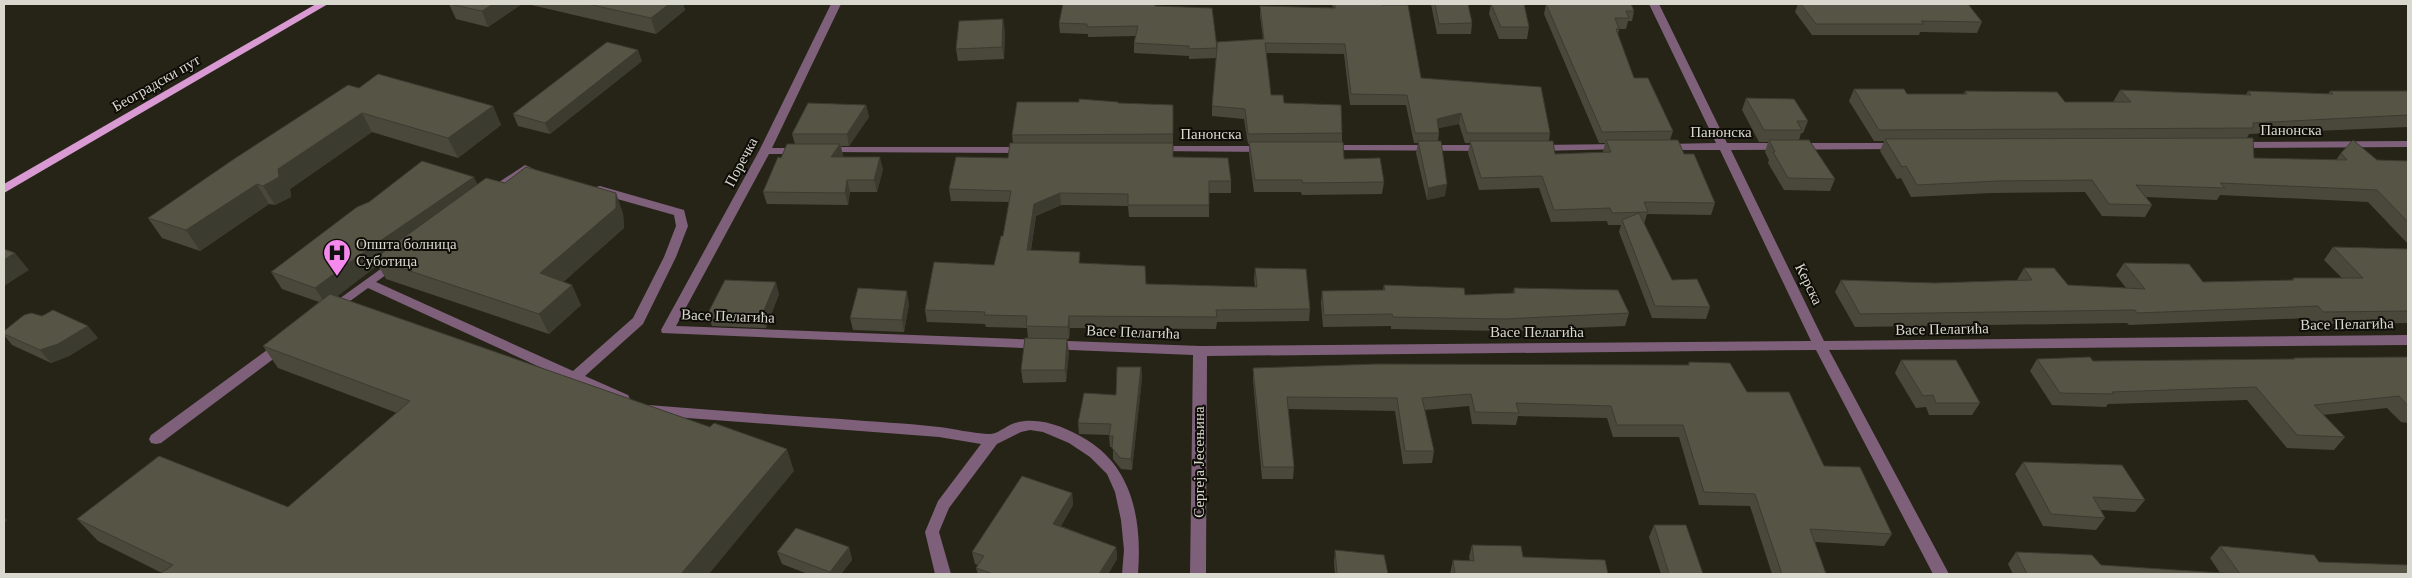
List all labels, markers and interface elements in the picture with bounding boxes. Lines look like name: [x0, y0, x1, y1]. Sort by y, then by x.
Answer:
street label: Београдски пут: [109, 51, 203, 115]
street label: Панонска: [2260, 122, 2322, 138]
street label: Панонска: [1690, 124, 1752, 140]
street label: Панонска: [1180, 126, 1242, 142]
street label: Поречка: [721, 134, 761, 189]
place label: Општа болница Суботица: [356, 236, 457, 269]
hospital icon: Општа болница Суботица: [322, 238, 352, 277]
street label: Керска: [1792, 261, 1826, 308]
street label: Васе Пелагића: [681, 306, 776, 326]
street label: Васе Пелагића: [2300, 315, 2394, 333]
street label: Васе Пелагића: [1895, 320, 1989, 338]
street label: Васе Пелагића: [1086, 322, 1181, 342]
street label: Васе Пелагића: [1490, 324, 1584, 340]
street label: Сергеја Јесењина: [1191, 406, 1207, 518]

